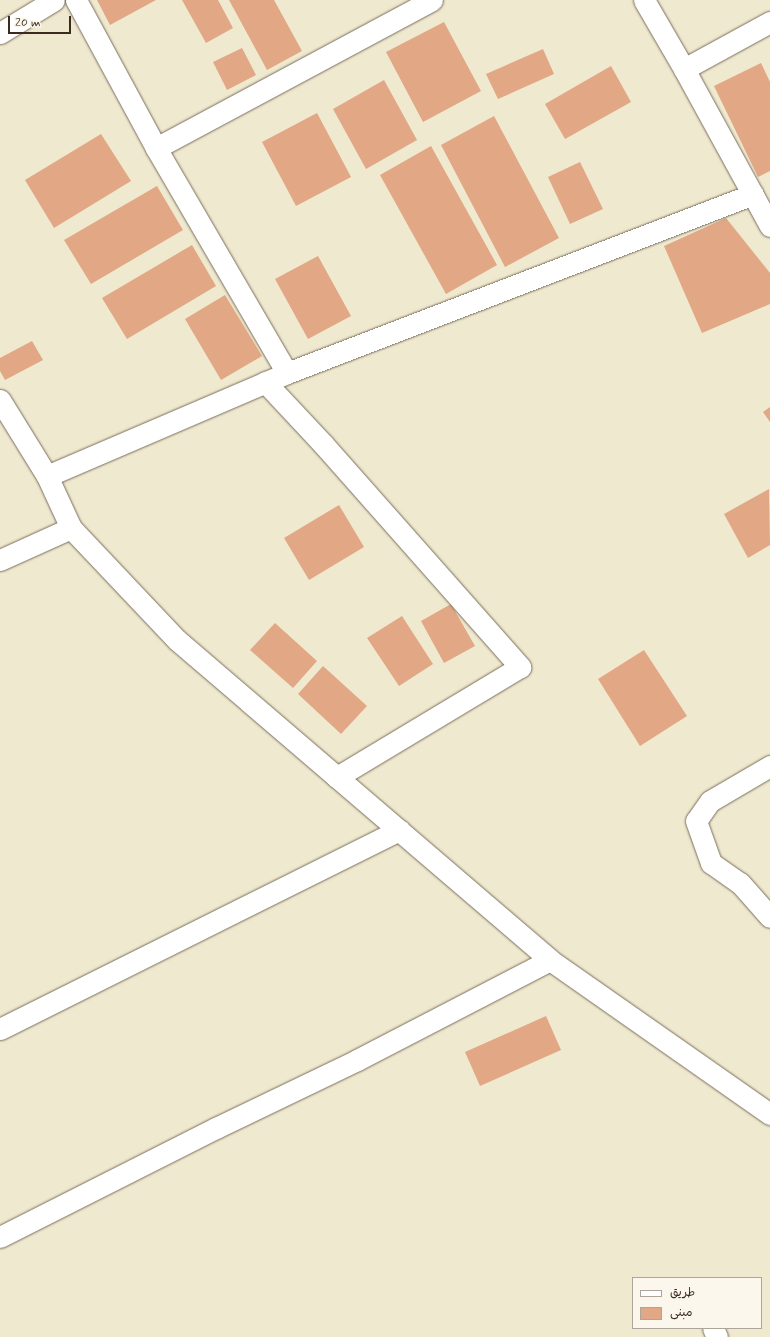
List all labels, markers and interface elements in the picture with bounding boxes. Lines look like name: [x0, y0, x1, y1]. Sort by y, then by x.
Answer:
scale bar: [10, 8, 73, 34]
text: 20 m: [15, 15, 41, 31]
legend: [632, 1277, 762, 1329]
text: طريق: [670, 1285, 695, 1301]
text: مبنى: [670, 1305, 693, 1321]

